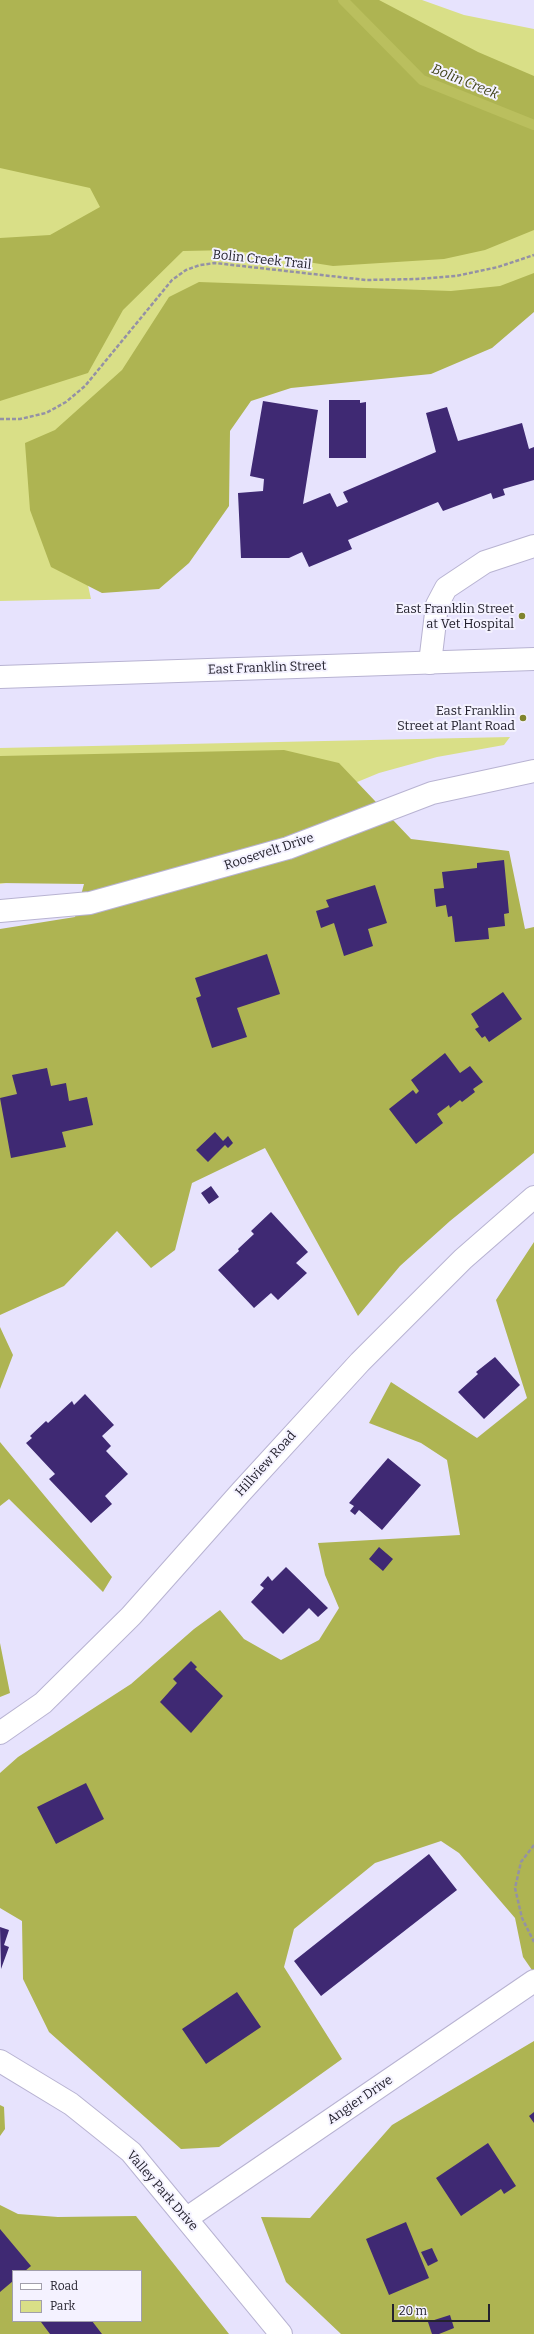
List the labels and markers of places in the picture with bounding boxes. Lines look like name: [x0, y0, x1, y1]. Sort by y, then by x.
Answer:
place label: East Franklin Street at Vet Hospital: [395, 601, 514, 632]
marker: East Franklin Street at Vet Hospital: [517, 611, 527, 621]
place label: East Franklin Street at Plant Road: [397, 703, 515, 734]
marker: East Franklin Street at Plant Road: [518, 713, 528, 723]

